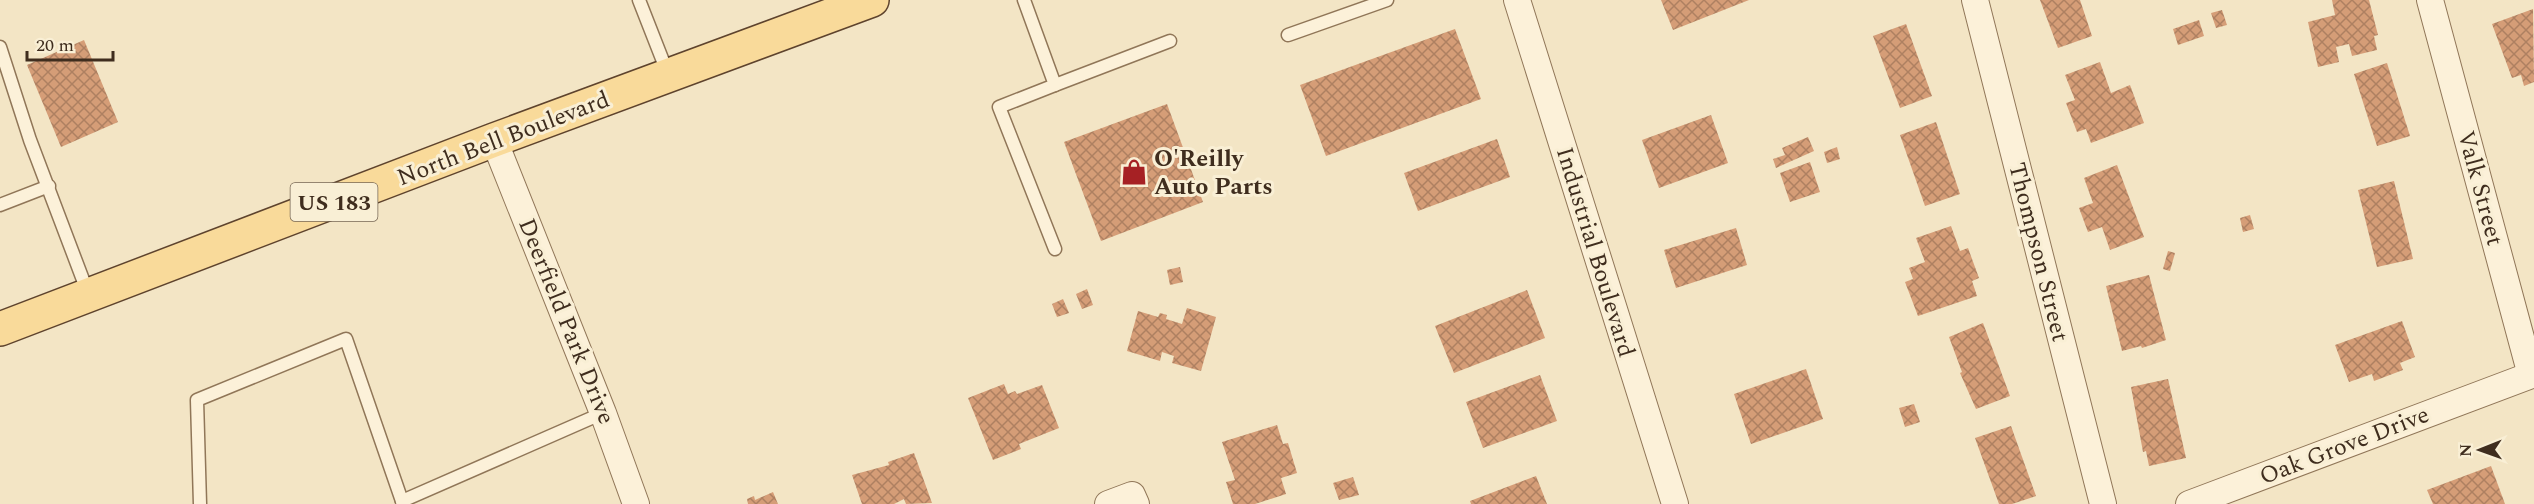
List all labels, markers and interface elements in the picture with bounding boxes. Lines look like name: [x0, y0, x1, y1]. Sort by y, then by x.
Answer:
scale bar: [27, 24, 112, 62]
text: 20 m: [36, 32, 74, 59]
street label: North Bell Boulevard: [392, 82, 615, 196]
street label: Valk Street: [2447, 127, 2513, 250]
place label: O'Reilly Auto Parts: [1154, 141, 1273, 205]
street label: Industrial Boulevard: [1546, 143, 1644, 362]
shop icon: O'Reilly Auto Parts: [1119, 157, 1149, 187]
street label: Thompson Street: [1998, 159, 2078, 346]
road number: US 183: [290, 183, 378, 221]
street label: Deerfield Park Drive: [508, 213, 624, 430]
street label: Oak Grove Drive: [2254, 397, 2434, 495]
north arrow: [2450, 420, 2510, 480]
text: N: [2454, 444, 2478, 457]

